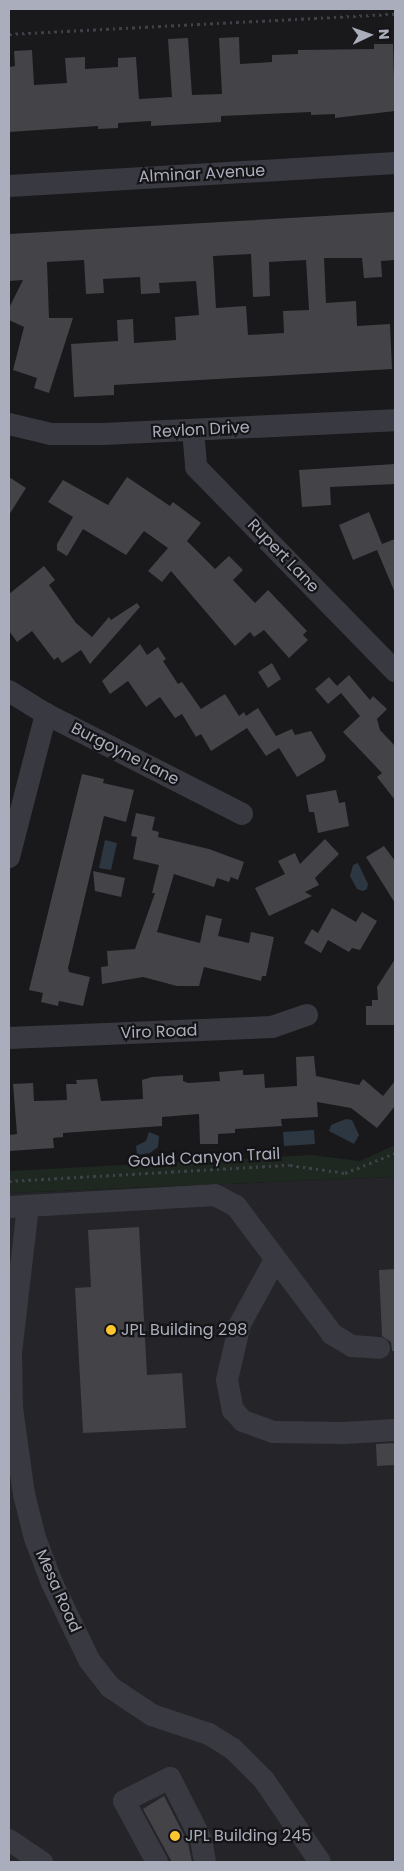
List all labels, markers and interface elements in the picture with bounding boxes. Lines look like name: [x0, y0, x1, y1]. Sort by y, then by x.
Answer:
north arrow: [344, 10, 394, 60]
text: N: [374, 28, 394, 40]
street label: Alminar Avenue: [138, 161, 266, 187]
street label: Revlon Drive: [152, 418, 250, 442]
street label: Rupert Lane: [243, 515, 323, 597]
street label: Burgoyne Lane: [68, 719, 182, 789]
street label: Viro Road: [120, 1021, 198, 1043]
street label: Gould Canyon Trail: [127, 1144, 281, 1172]
place label: JPL Building 298: [121, 1320, 247, 1340]
marker: JPL Building 298: [105, 1324, 117, 1336]
street label: Mesa Road: [31, 1547, 85, 1635]
place label: JPL Building 245: [185, 1826, 311, 1846]
marker: JPL Building 245: [169, 1830, 181, 1842]

